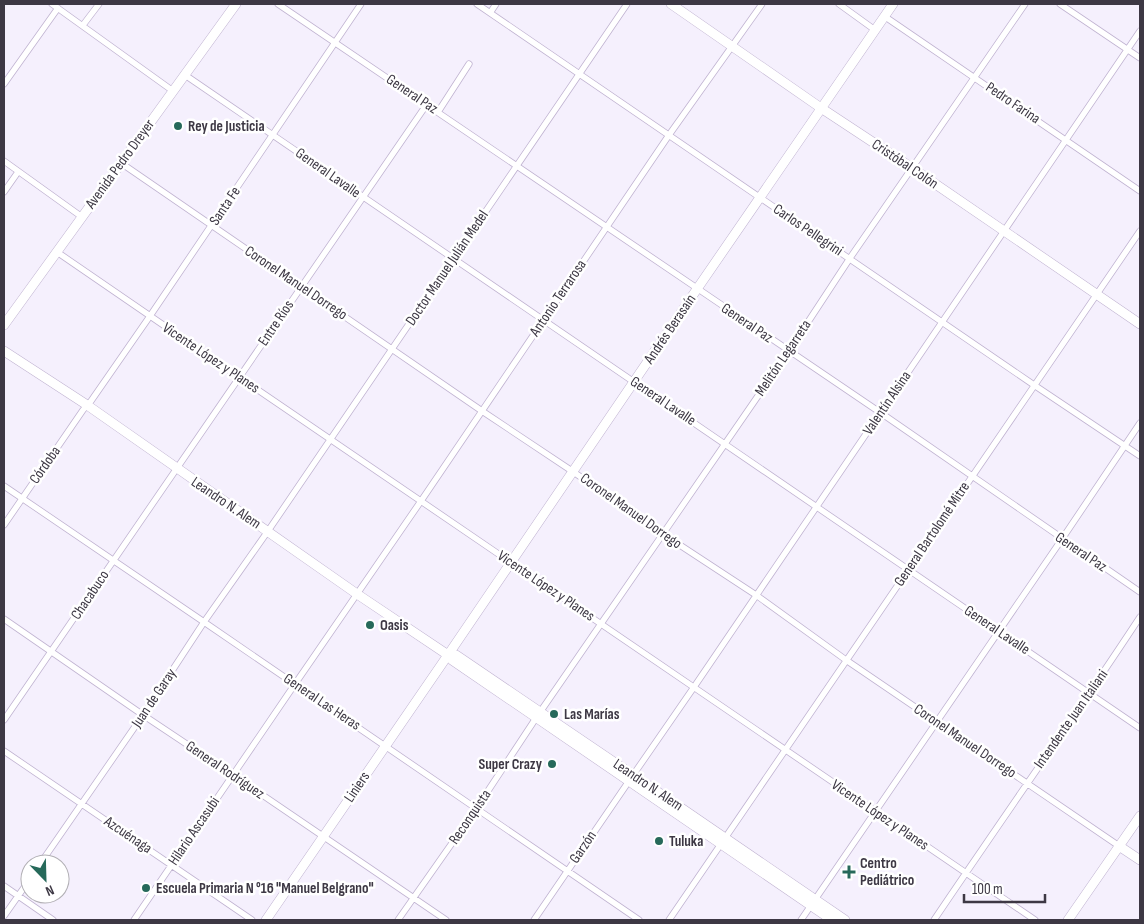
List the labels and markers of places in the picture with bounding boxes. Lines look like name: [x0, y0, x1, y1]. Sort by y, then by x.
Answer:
place label: Rey de Justicia: [188, 117, 265, 136]
marker: Rey de Justicia: [172, 120, 184, 132]
place label: Oasis: [380, 616, 409, 635]
marker: Oasis: [364, 619, 376, 631]
place label: Las Marías: [564, 705, 620, 724]
marker: Las Marías: [548, 708, 560, 720]
place label: Super Crazy: [478, 755, 543, 774]
marker: Super Crazy: [546, 758, 558, 770]
place label: Tuluka: [669, 832, 703, 851]
marker: Tuluka: [653, 835, 665, 847]
place label: Centro Pediátrico: [860, 854, 914, 890]
marker: Centro Pediátrico: [842, 865, 856, 879]
place label: Escuela Primaria N °16 "Manuel Belgrano": [156, 879, 374, 898]
marker: Escuela Primaria N °16 "Manuel Belgrano": [140, 882, 152, 894]

